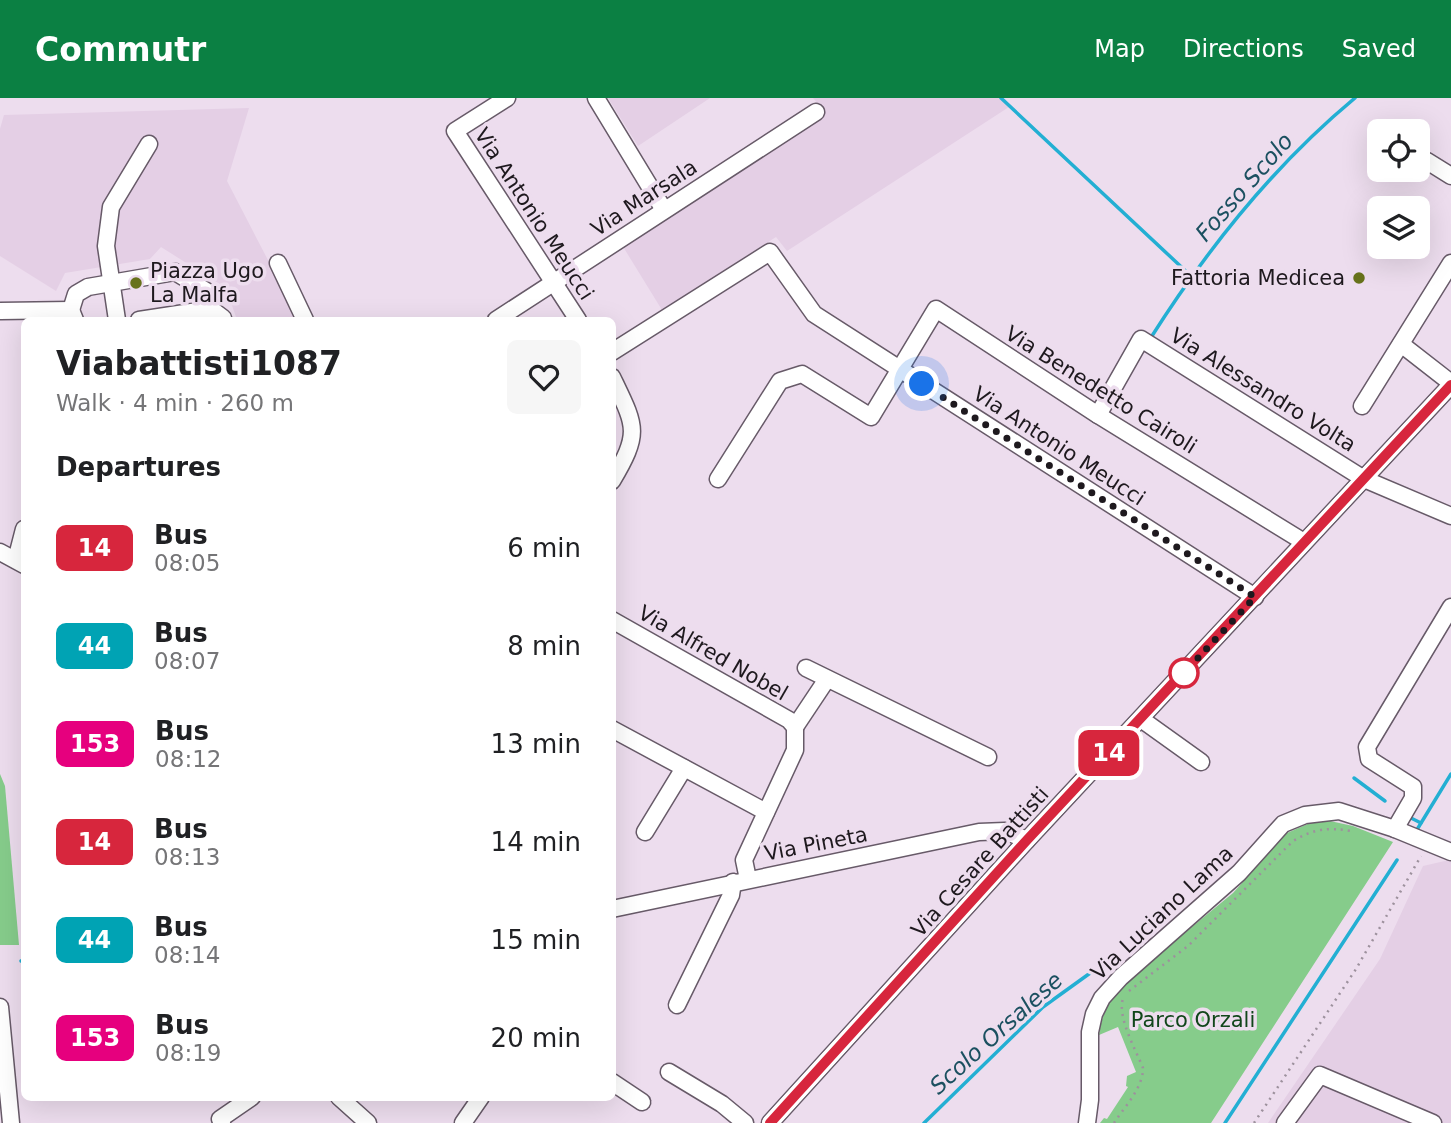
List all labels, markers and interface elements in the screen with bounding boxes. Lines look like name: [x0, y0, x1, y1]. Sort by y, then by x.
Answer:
text: Commutr: [35, 30, 206, 69]
text: Map: [1094, 35, 1145, 63]
text: Directions: [1183, 35, 1304, 63]
text: Saved: [1342, 35, 1416, 63]
map controls: [1367, 119, 1430, 259]
button: locate: [1367, 119, 1430, 182]
street label: Via Antonio Meucci: [469, 124, 599, 304]
water label: Fosso Scolo: [1190, 128, 1298, 246]
street label: Via Marsala: [587, 155, 701, 241]
button: layers: [1367, 196, 1430, 259]
place label: Piazza Ugo La Malfa: [150, 259, 264, 307]
place label: Fattoria Medicea: [1171, 266, 1345, 290]
marker: Fattoria Medicea: [1351, 270, 1367, 286]
marker: Piazza Ugo La Malfa: [128, 275, 144, 291]
street label: Via Benedetto Cairoli: [1001, 321, 1201, 459]
street label: Via Alessandro Volta: [1166, 323, 1360, 457]
button: heart: [507, 340, 581, 414]
text: Viabattisti1087: [56, 344, 342, 383]
your location: [904, 366, 939, 401]
street label: Via Antonio Meucci: [969, 381, 1149, 511]
text: Walk · 4 min · 260 m: [56, 390, 294, 416]
text: Departures: [56, 452, 221, 482]
text: Bus: [154, 520, 208, 550]
text: 6 min: [507, 533, 581, 563]
text: 14: [78, 534, 111, 562]
text: 08:05: [154, 550, 220, 576]
street label: Via Alfred Nobel: [634, 600, 792, 706]
text: Bus: [154, 618, 208, 648]
text: 8 min: [507, 631, 581, 661]
text: 44: [78, 632, 111, 660]
text: 08:07: [154, 648, 220, 674]
unlabelled marker: [1169, 658, 1199, 688]
text: Bus: [155, 716, 209, 746]
text: 13 min: [491, 729, 581, 759]
text: 153: [70, 730, 120, 758]
line badge: 14: [1078, 730, 1140, 776]
text: 14: [1092, 739, 1126, 767]
text: 08:12: [155, 746, 221, 772]
street label: Via Cesare Battisti: [907, 782, 1053, 942]
text: Bus: [154, 814, 208, 844]
street label: Via Pineta: [762, 822, 870, 866]
text: 14 min: [491, 827, 581, 857]
text: 14: [78, 828, 111, 856]
street label: Via Luciano Lama: [1086, 841, 1238, 985]
text: 08:13: [154, 844, 220, 870]
text: Bus: [154, 912, 208, 942]
text: 15 min: [491, 925, 581, 955]
text: 44: [78, 926, 111, 954]
text: 08:14: [154, 942, 220, 968]
water label: Scolo Orsalese: [924, 967, 1068, 1099]
park label: Parco Orzali: [1131, 1008, 1255, 1032]
text: Bus: [155, 1010, 209, 1040]
text: 20 min: [491, 1023, 581, 1053]
text: 153: [70, 1024, 120, 1052]
text: 08:19: [155, 1040, 221, 1066]

